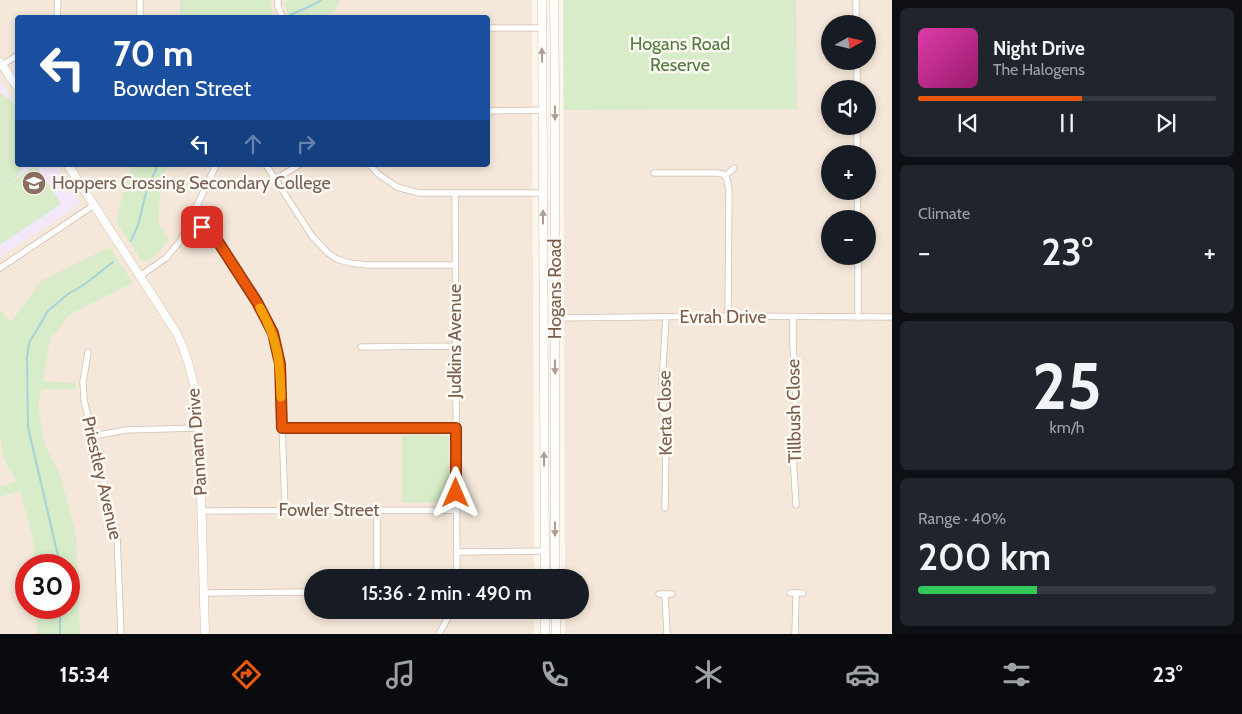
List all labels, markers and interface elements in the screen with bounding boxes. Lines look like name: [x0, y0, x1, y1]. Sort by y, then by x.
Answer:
north arrow: [821, 15, 876, 70]
map controls: [821, 15, 876, 265]
text: 70 m: [113, 32, 194, 75]
park label: Hogans Road Reserve: [630, 33, 730, 76]
icon: left: [30, 35, 95, 100]
text: Night Drive: [993, 37, 1085, 60]
one-way arrow: [538, 46, 546, 62]
text: The Halogens: [993, 60, 1085, 79]
text: Bowden Street: [113, 75, 251, 102]
button: sound: [821, 80, 876, 135]
one-way arrow: [551, 105, 559, 121]
icon: previous: [954, 109, 982, 137]
icon: pause: [1053, 109, 1081, 137]
icon: next: [1152, 109, 1180, 137]
icon: left: [186, 130, 214, 158]
icon: ahead: [239, 130, 267, 158]
icon: right: [292, 130, 320, 158]
button: +: [821, 145, 876, 200]
school or university icon: Hoppers Crossing Secondary College: [21, 170, 47, 196]
place label: Hoppers Crossing Secondary College: [52, 172, 331, 194]
text: Climate: [918, 204, 970, 223]
pin: [181, 206, 223, 248]
one-way arrow: [539, 209, 547, 225]
button: −: [821, 210, 876, 265]
icon: arrive: [188, 213, 216, 241]
text: 23°: [1041, 228, 1093, 275]
text: −: [918, 235, 930, 269]
text: +: [1204, 235, 1216, 269]
street label: Hogans Road: [544, 239, 566, 339]
street label: Judkins Avenue: [444, 284, 466, 399]
street label: Evrah Drive: [680, 306, 766, 328]
text: 25: [1032, 346, 1102, 425]
one-way arrow: [551, 359, 559, 375]
street label: Tillbush Close: [782, 359, 806, 463]
street label: Kerta Close: [653, 370, 677, 456]
street label: Pannam Drive: [182, 388, 212, 496]
street label: Priestley Avenue: [77, 414, 127, 542]
text: km/h: [1049, 418, 1085, 437]
one-way arrow: [540, 451, 548, 467]
position arrow: [429, 466, 481, 518]
street label: Fowler Street: [279, 499, 379, 521]
text: Range · 40%: [918, 509, 1006, 528]
one-way arrow: [551, 521, 559, 537]
text: 200 km: [918, 533, 1051, 580]
speed limit sign: 30: [15, 554, 80, 619]
text: 15:36 · 2 min · 490 m: [361, 582, 532, 605]
icon: directions: [229, 657, 264, 692]
icon: music: [383, 657, 418, 692]
icon: phone: [537, 657, 572, 692]
icon: climate: [691, 657, 726, 692]
icon: car: [845, 657, 880, 692]
icon: filters: [999, 657, 1034, 692]
text: 15:34: [59, 661, 110, 688]
text: 23°: [1153, 661, 1182, 688]

